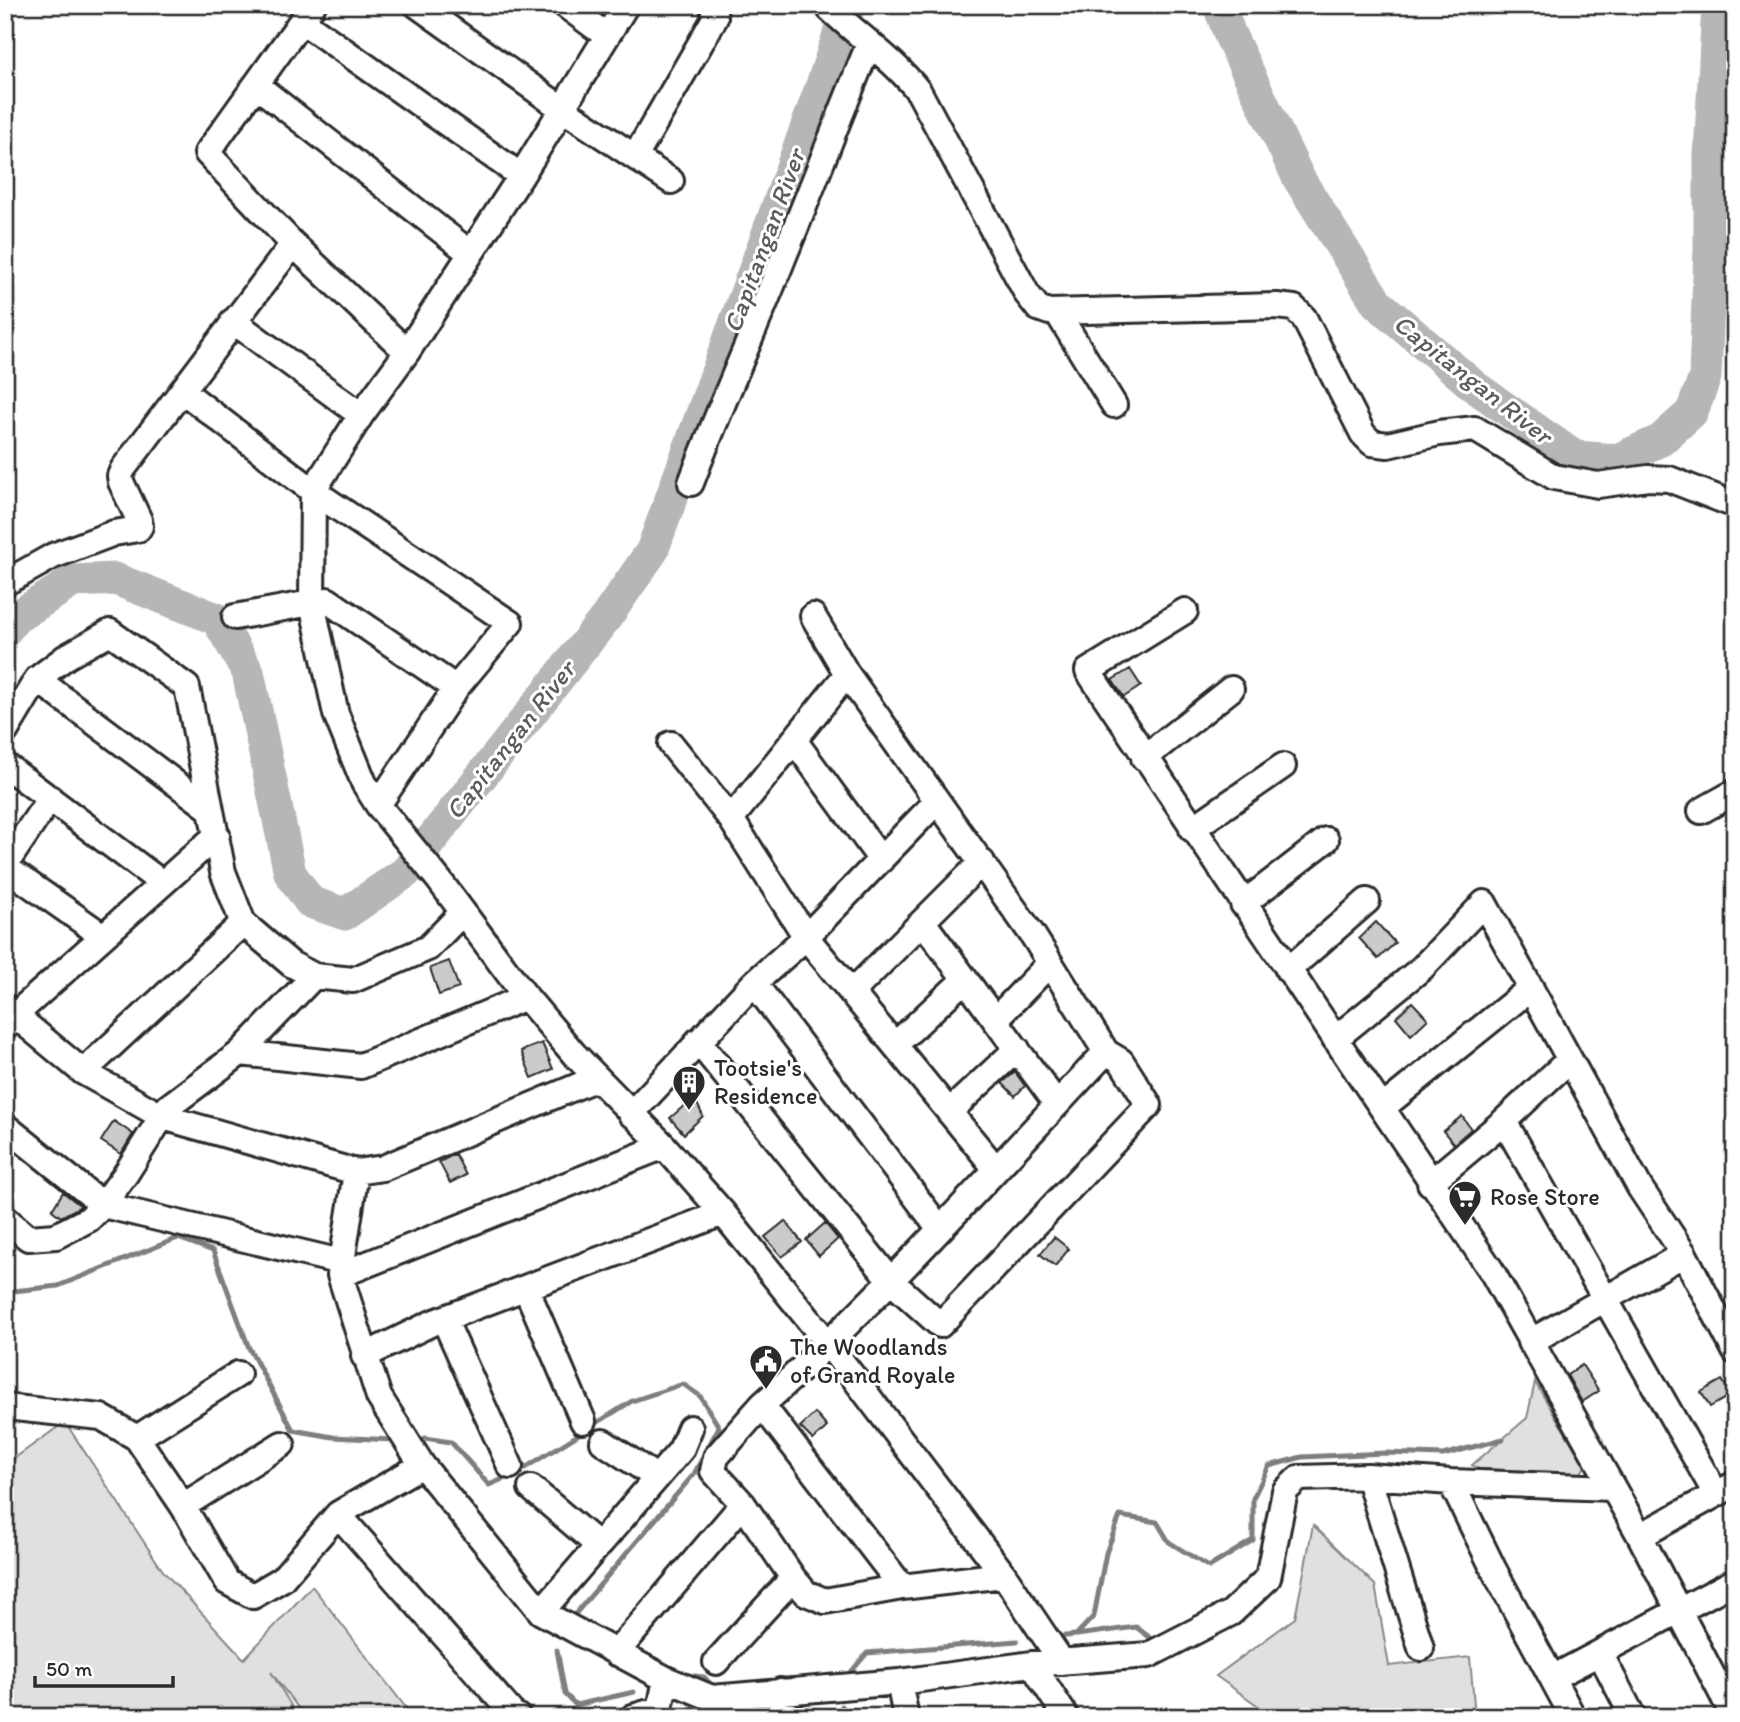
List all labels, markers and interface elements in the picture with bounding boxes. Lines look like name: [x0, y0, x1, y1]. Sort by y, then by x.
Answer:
water label: Capitangan River: [716, 143, 813, 337]
water label: Capitangan River: [1387, 307, 1561, 453]
water label: Capitangan River: [438, 652, 584, 826]
place label: Tootsie's Residence: [714, 1053, 817, 1110]
building icon: Tootsie's Residence: [670, 1063, 708, 1112]
supermarket icon: Rose Store: [1446, 1178, 1484, 1227]
place label: Rose Store: [1490, 1182, 1600, 1211]
place label: The Woodlands of Grand Royale: [790, 1332, 955, 1389]
public building icon: The Woodlands of Grand Royale: [747, 1342, 785, 1391]
scale bar: [35, 1645, 173, 1689]
text: 50 m: [46, 1656, 93, 1681]

